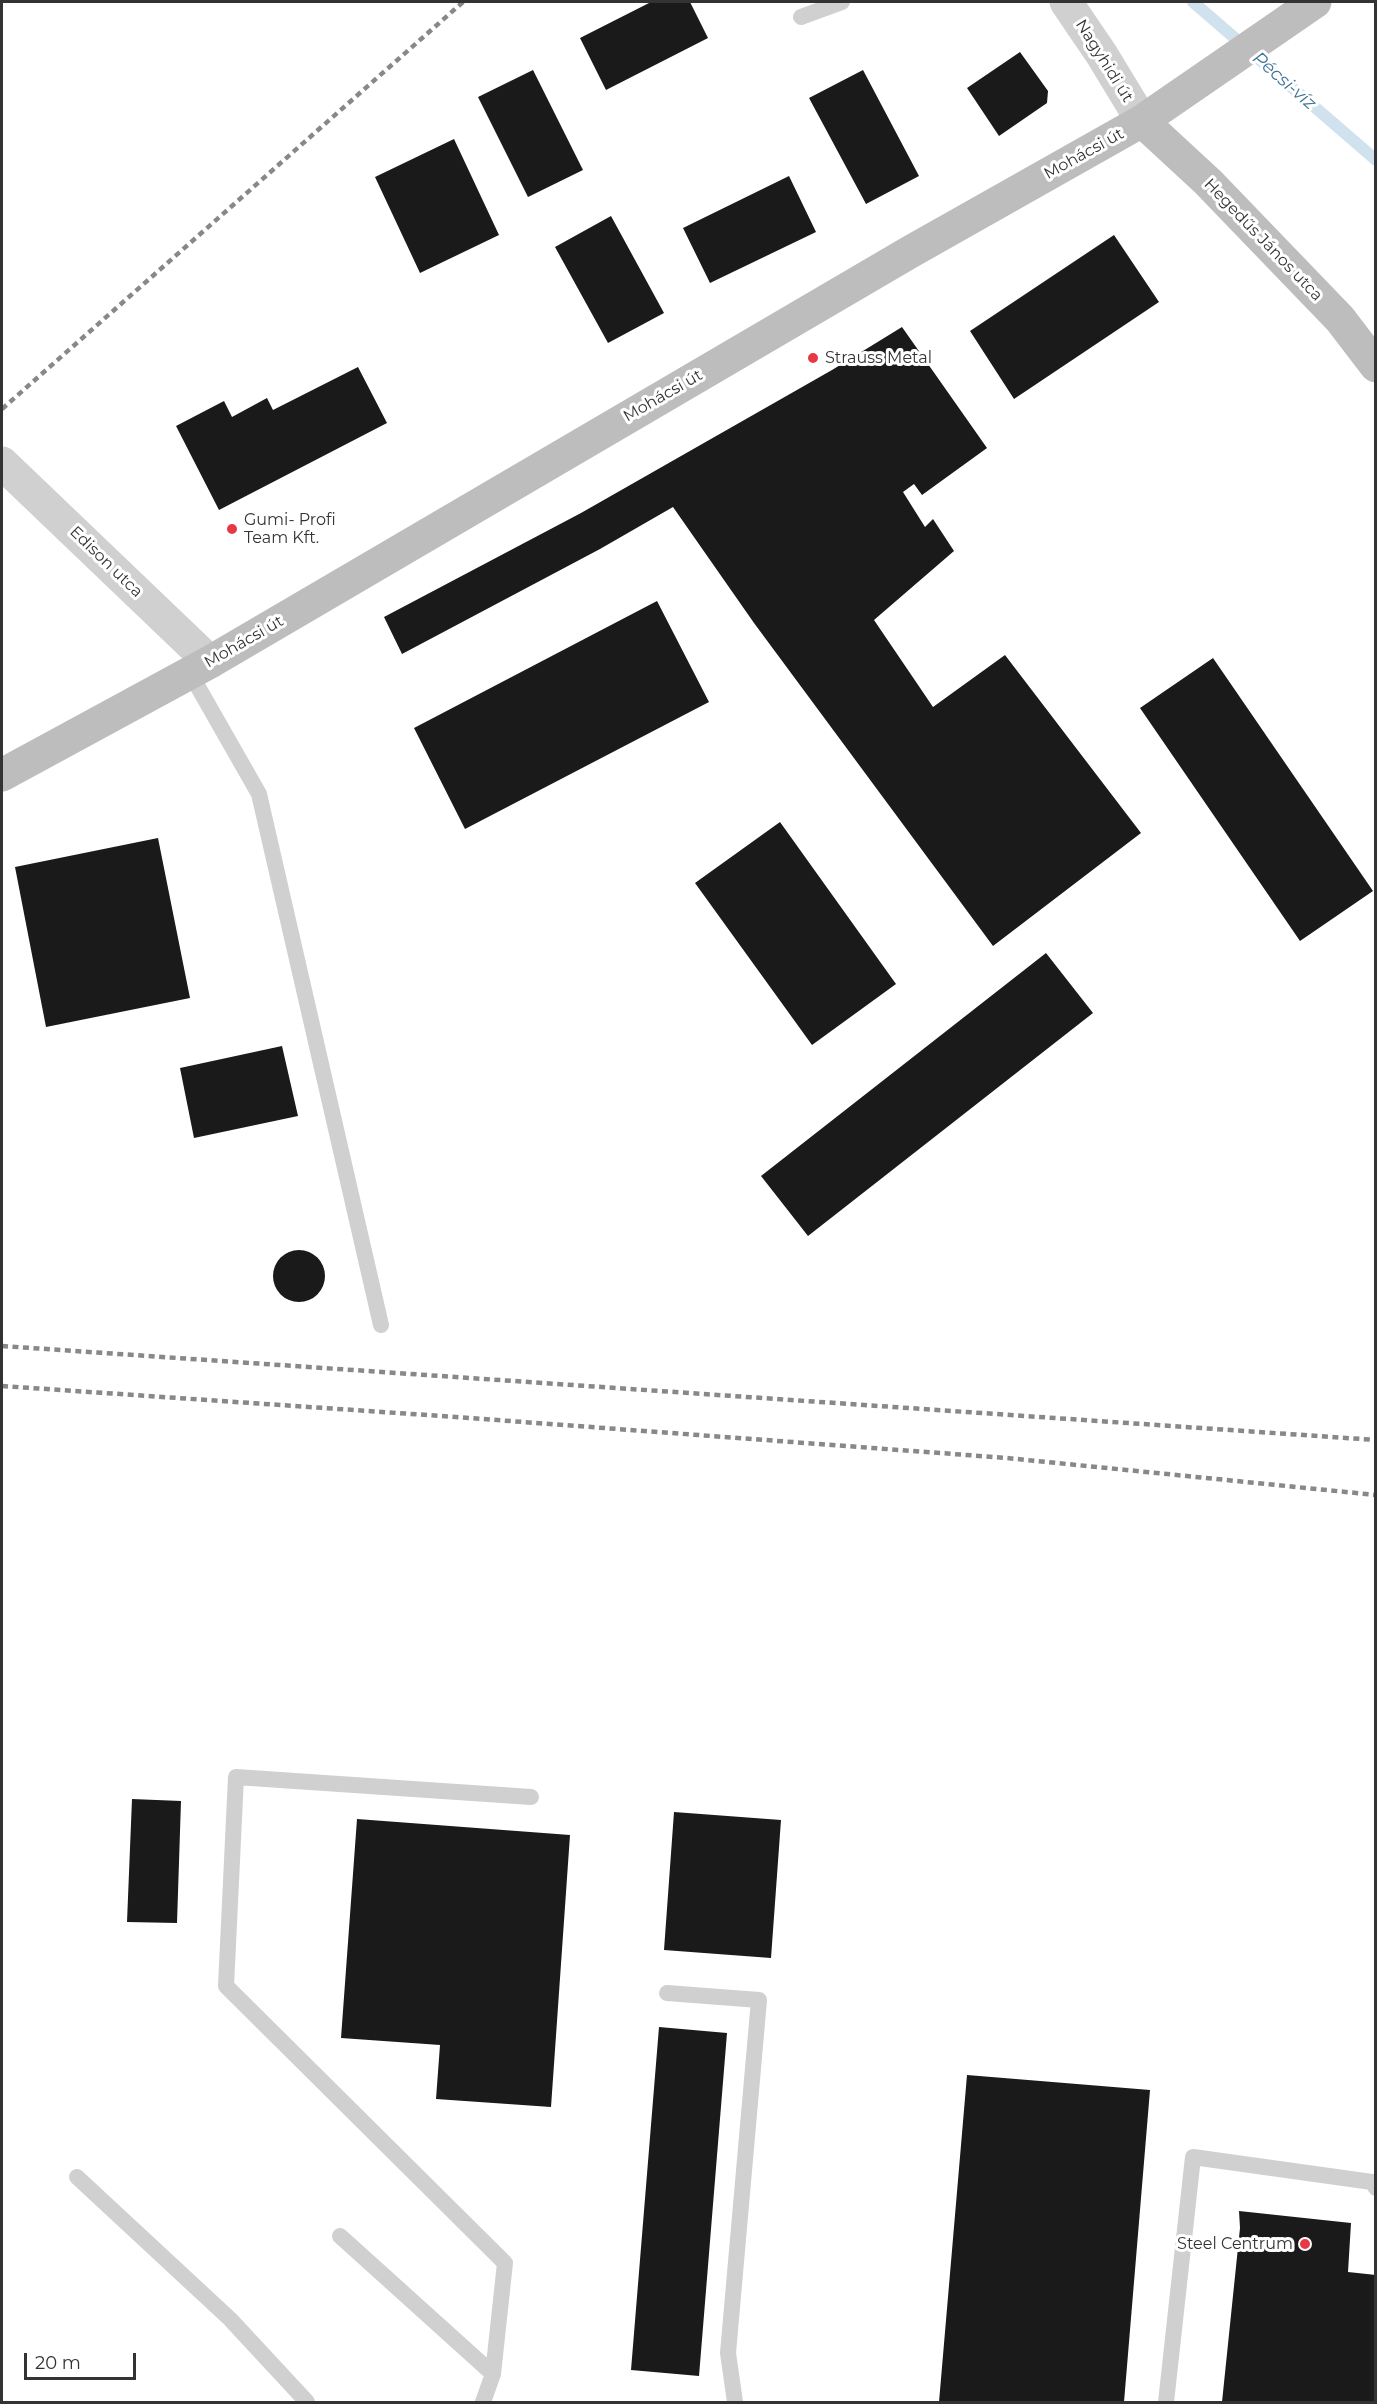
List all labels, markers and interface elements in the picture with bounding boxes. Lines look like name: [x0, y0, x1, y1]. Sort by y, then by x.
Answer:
street label: Nagyhidi út: [1071, 16, 1137, 106]
water label: Pécsi-víz: [1248, 48, 1320, 114]
street label: Mohácsi út: [1041, 124, 1127, 184]
street label: Hegedűs János utca: [1200, 175, 1326, 305]
place label: Strauss Metal: [825, 348, 932, 368]
marker: Strauss Metal: [806, 351, 820, 365]
street label: Mohácsi út: [620, 366, 706, 426]
place label: Gumi- Profi Team Kft.: [244, 510, 336, 548]
street label: Edison utca: [66, 522, 146, 602]
marker: Gumi- Profi Team Kft.: [225, 522, 239, 536]
street label: Mohácsi út: [201, 612, 287, 672]
place label: Steel Centrum: [1177, 2234, 1293, 2254]
marker: Steel Centrum: [1298, 2237, 1312, 2251]
scale bar: [27, 2341, 140, 2379]
text: 20 m: [35, 2352, 81, 2374]

